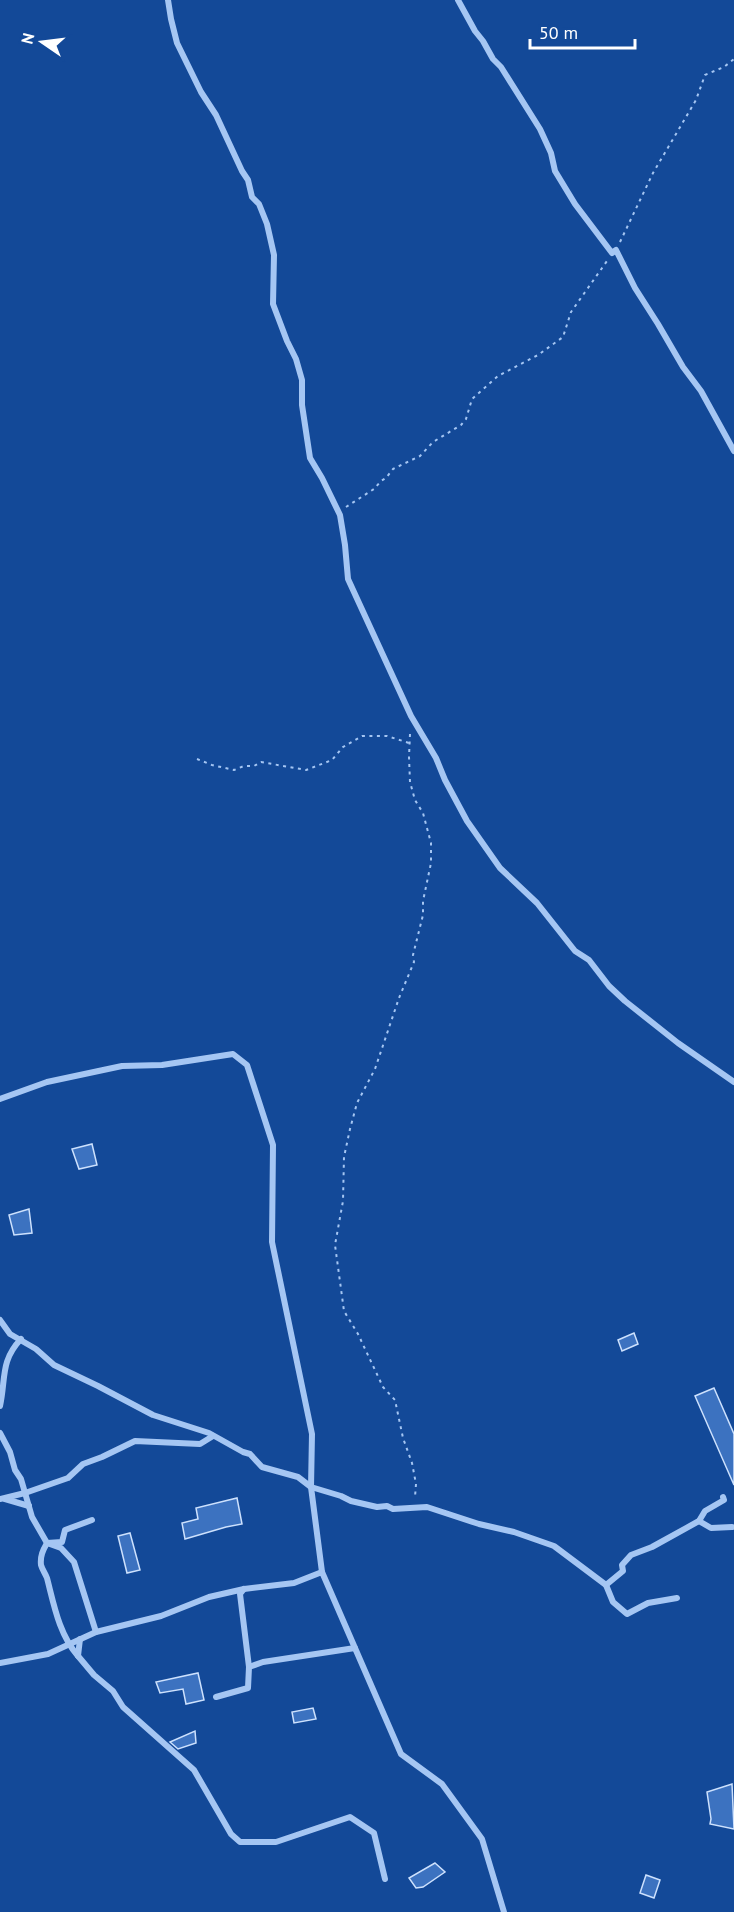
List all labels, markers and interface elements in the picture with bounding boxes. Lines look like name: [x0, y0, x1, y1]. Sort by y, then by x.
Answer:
north arrow: [12, 12, 72, 72]
scale bar: [530, 12, 635, 50]
text: 50 m: [539, 21, 578, 44]
text: N: [16, 31, 38, 46]

